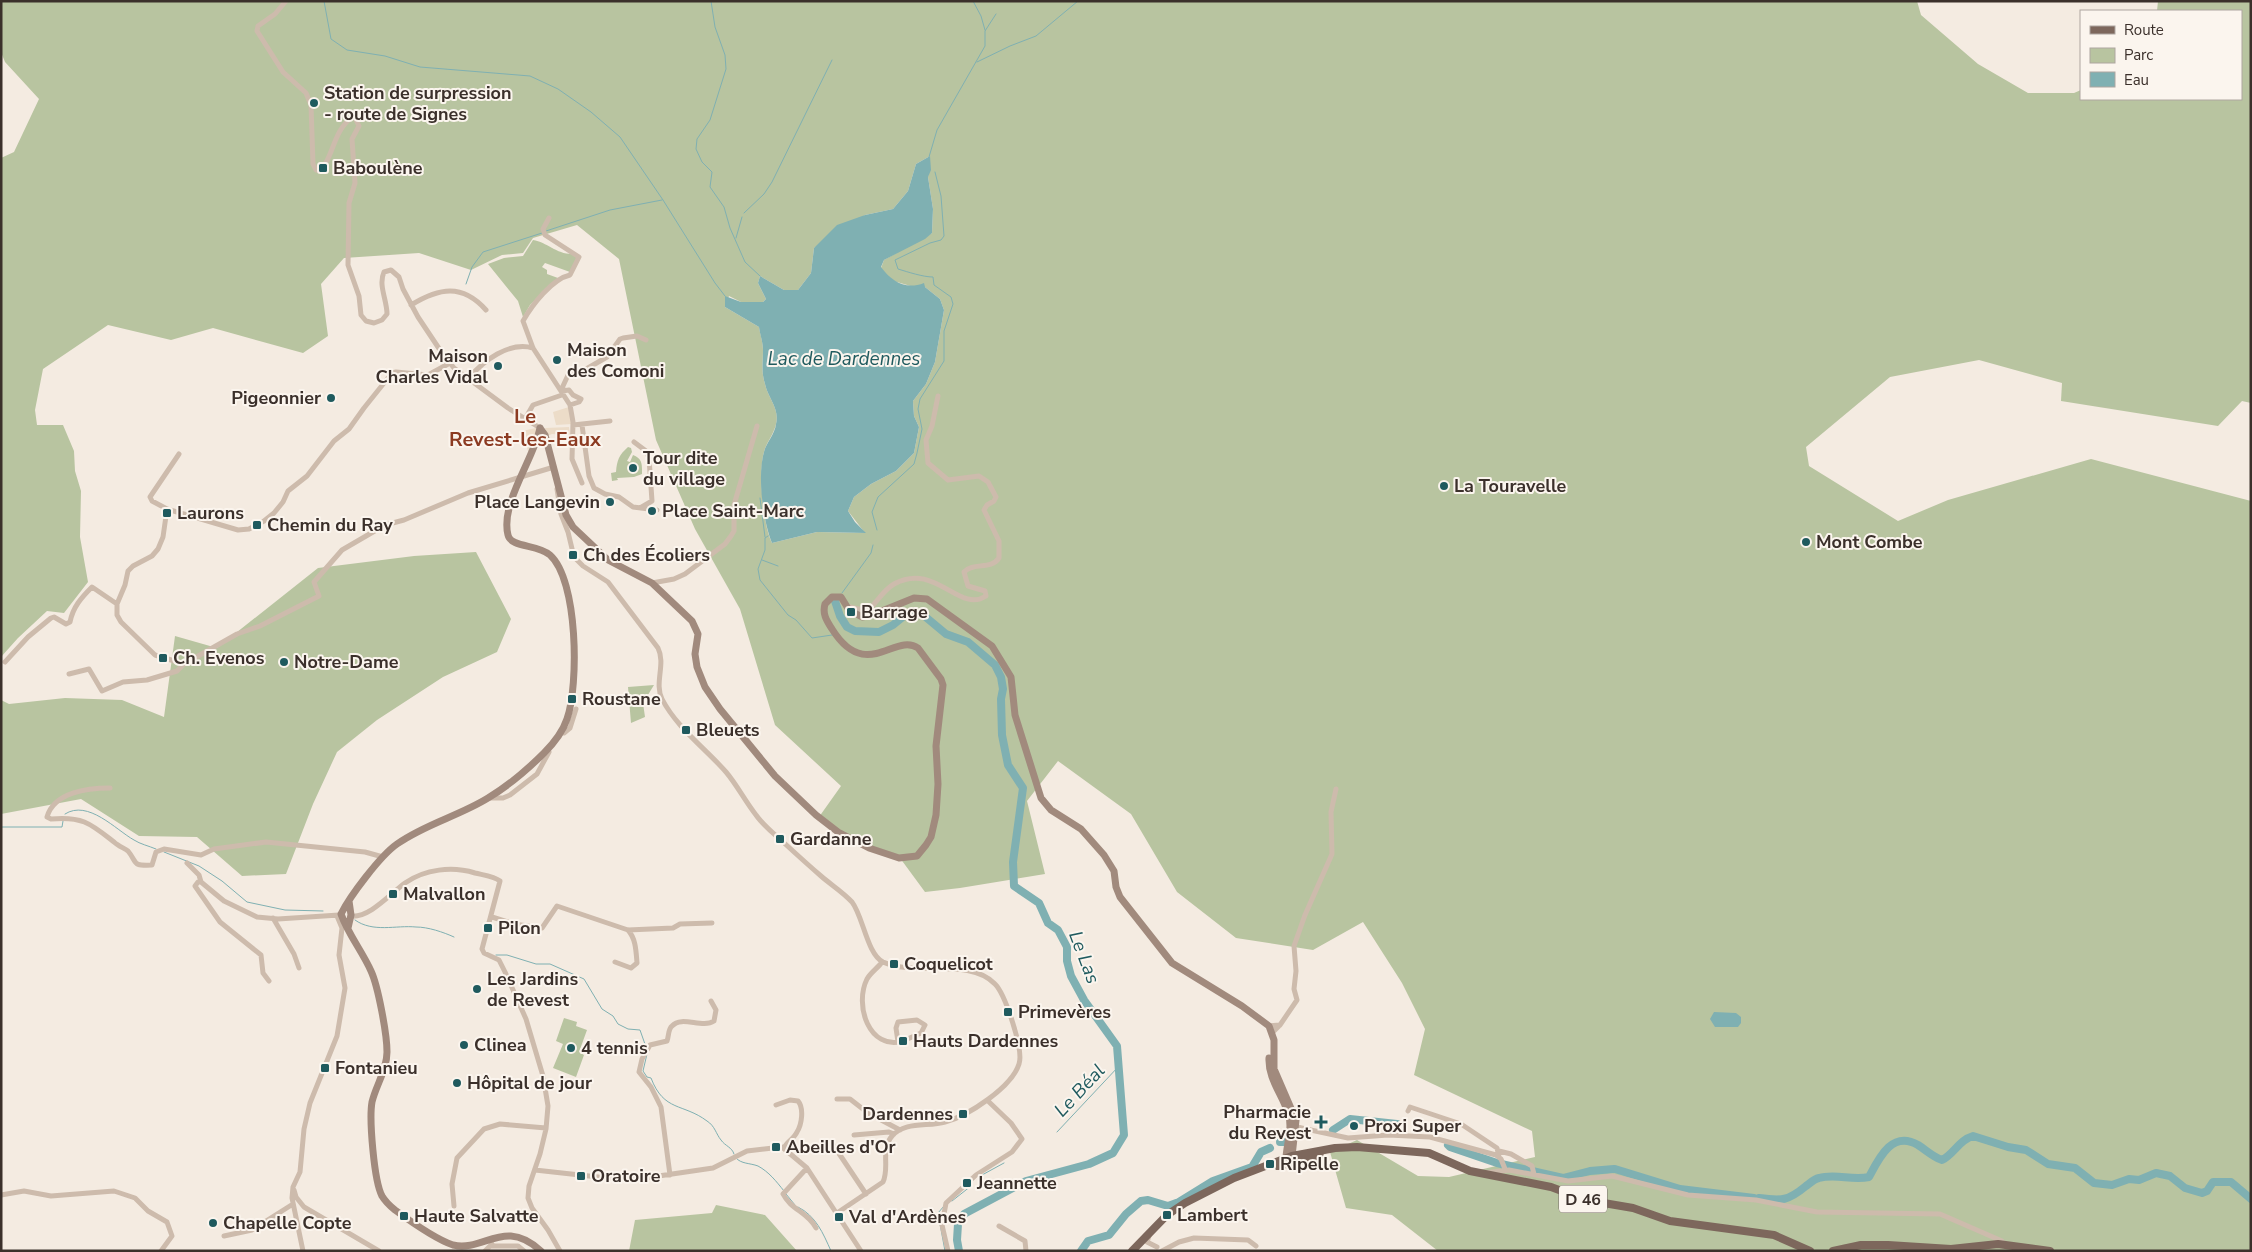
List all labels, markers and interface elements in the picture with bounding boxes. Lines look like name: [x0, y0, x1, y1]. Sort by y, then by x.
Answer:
legend: [2080, 10, 2242, 100]
text: Route: [2124, 20, 2164, 40]
text: Parc: [2124, 45, 2153, 65]
text: Eau: [2124, 70, 2149, 90]
place label: Station de surpression - route de Signes: [324, 81, 512, 126]
marker: Station de surpression - route de Signes: [308, 97, 320, 109]
place label: Baboulène: [333, 156, 423, 180]
marker: Baboulène: [317, 162, 329, 174]
place label: Maison des Comoni: [567, 338, 664, 383]
place label: Maison Charles Vidal: [375, 344, 488, 389]
water label: Lac de Dardennes: [768, 346, 921, 372]
marker: Maison des Comoni: [551, 354, 563, 366]
marker: Maison Charles Vidal: [492, 360, 504, 372]
place label: Pigeonnier: [231, 386, 321, 410]
marker: Pigeonnier: [325, 392, 337, 404]
district label: Le Revest-les-Eaux: [449, 403, 602, 453]
place label: Tour dite du village: [643, 446, 725, 491]
marker: Tour dite du village: [627, 462, 639, 474]
place label: La Touravelle: [1454, 474, 1567, 498]
marker: La Touravelle: [1438, 480, 1450, 492]
place label: Place Langevin: [474, 490, 600, 514]
marker: Place Langevin: [604, 496, 616, 508]
place label: Place Saint-Marc: [662, 499, 805, 523]
place label: Laurons: [177, 501, 244, 525]
marker: Place Saint-Marc: [646, 505, 658, 517]
marker: Laurons: [161, 507, 173, 519]
place label: Chemin du Ray: [267, 513, 393, 537]
marker: Chemin du Ray: [251, 519, 263, 531]
place label: Mont Combe: [1816, 530, 1923, 554]
marker: Mont Combe: [1800, 536, 1812, 548]
place label: Ch des Écoliers: [583, 543, 710, 567]
marker: Ch des Écoliers: [567, 549, 579, 561]
place label: Barrage: [861, 600, 928, 624]
marker: Barrage: [845, 606, 857, 618]
place label: Ch. Evenos: [173, 646, 265, 670]
place label: Notre-Dame: [294, 650, 399, 674]
marker: Ch. Evenos: [157, 652, 169, 664]
marker: Notre-Dame: [278, 656, 290, 668]
place label: Roustane: [582, 687, 661, 711]
marker: Roustane: [566, 693, 578, 705]
place label: Bleuets: [696, 718, 760, 742]
marker: Bleuets: [680, 724, 692, 736]
place label: Gardanne: [790, 827, 872, 851]
marker: Gardanne: [774, 833, 786, 845]
place label: Malvallon: [403, 882, 485, 906]
marker: Malvallon: [387, 888, 399, 900]
place label: Pilon: [498, 916, 541, 940]
marker: Pilon: [482, 922, 494, 934]
water label: Le Las: [1062, 927, 1106, 988]
place label: Coquelicot: [904, 952, 993, 976]
marker: Coquelicot: [888, 958, 900, 970]
place label: Les Jardins de Revest: [487, 967, 578, 1012]
marker: Les Jardins de Revest: [471, 983, 483, 995]
place label: Primevères: [1018, 1000, 1111, 1024]
marker: Primevères: [1002, 1006, 1014, 1018]
place label: Hauts Dardennes: [913, 1029, 1059, 1053]
place label: Clinea: [474, 1033, 527, 1057]
marker: Hauts Dardennes: [897, 1035, 909, 1047]
place label: 4 tennis: [581, 1036, 648, 1060]
marker: Clinea: [458, 1039, 470, 1051]
marker: 4 tennis: [565, 1042, 577, 1054]
place label: Fontanieu: [335, 1056, 418, 1080]
water label: Le Béal: [1048, 1058, 1111, 1123]
marker: Fontanieu: [319, 1062, 331, 1074]
place label: Hôpital de jour: [467, 1071, 592, 1095]
marker: Hôpital de jour: [451, 1077, 463, 1089]
place label: Pharmacie du Revest: [1223, 1100, 1311, 1145]
place label: Dardennes: [862, 1102, 953, 1126]
marker: Dardennes: [957, 1108, 969, 1120]
place label: Proxi Super: [1364, 1114, 1461, 1138]
marker: Pharmacie du Revest: [1315, 1116, 1327, 1128]
marker: Proxi Super: [1348, 1120, 1360, 1132]
place label: Abeilles d'Or: [786, 1135, 896, 1159]
marker: Abeilles d'Or: [770, 1141, 782, 1153]
place label: Ripelle: [1280, 1152, 1339, 1176]
marker: Ripelle: [1264, 1158, 1276, 1170]
place label: Oratoire: [591, 1164, 661, 1188]
marker: Oratoire: [575, 1170, 587, 1182]
place label: Jeannette: [976, 1171, 1057, 1195]
marker: Jeannette: [961, 1177, 973, 1189]
road number: D 46: [1559, 1186, 1607, 1212]
place label: Lambert: [1177, 1203, 1248, 1227]
place label: Haute Salvatte: [414, 1204, 539, 1228]
place label: Val d'Ardènes: [848, 1205, 967, 1229]
marker: Lambert: [1161, 1209, 1173, 1221]
marker: Haute Salvatte: [398, 1210, 410, 1222]
place label: Chapelle Copte: [223, 1211, 352, 1235]
marker: Val d'Ardènes: [833, 1211, 845, 1223]
marker: Chapelle Copte: [207, 1217, 219, 1229]

